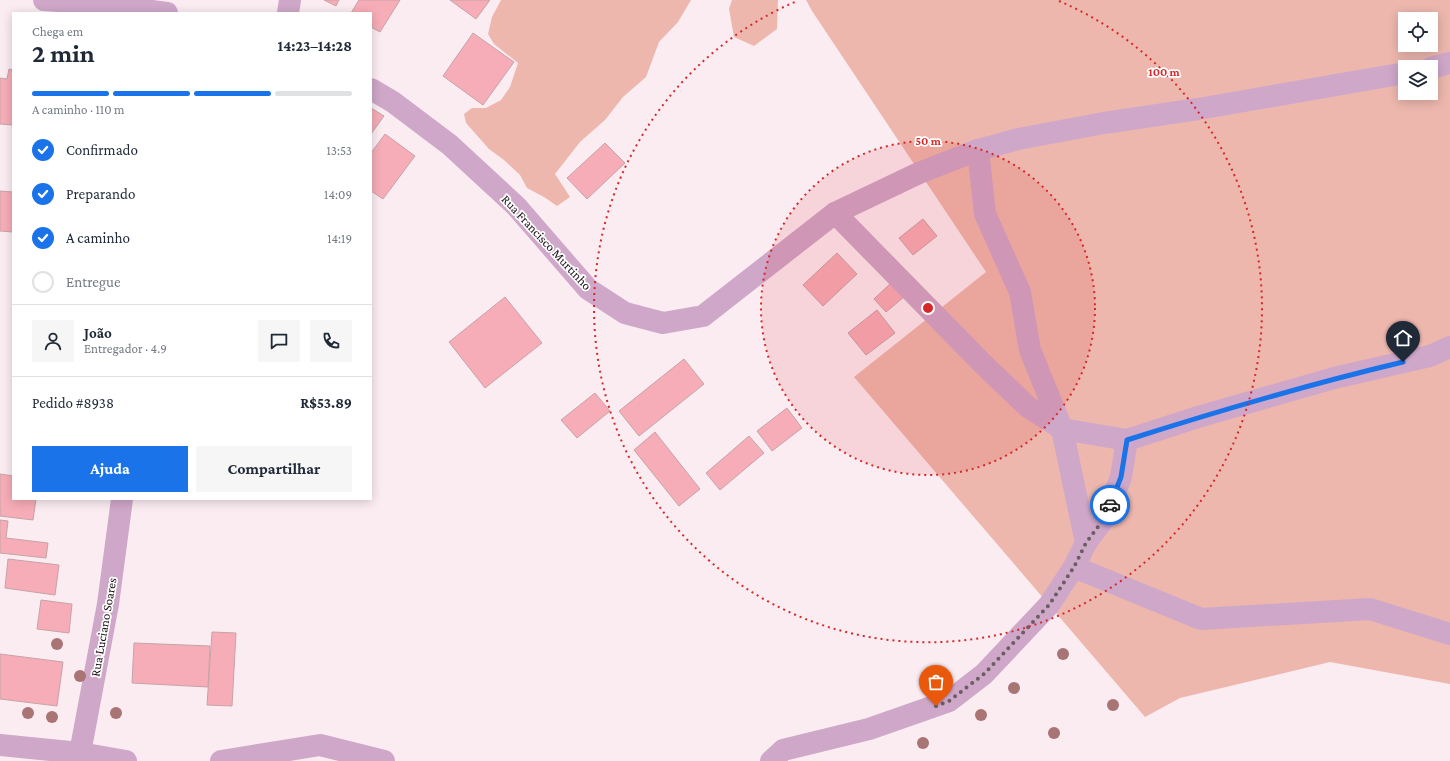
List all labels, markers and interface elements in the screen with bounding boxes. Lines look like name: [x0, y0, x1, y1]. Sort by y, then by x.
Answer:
map controls: [1398, 12, 1438, 100]
button: locate: [1398, 12, 1438, 52]
text: Chega em: [32, 24, 83, 39]
text: 14:23–14:28: [278, 38, 352, 54]
text: 2 min: [32, 39, 95, 68]
button: layers: [1398, 60, 1438, 100]
text: 100 m: [1148, 65, 1181, 79]
text: A caminho · 110 m: [32, 102, 124, 117]
text: 50 m: [915, 134, 942, 148]
icon: check: [32, 139, 54, 161]
text: Confirmado: [66, 142, 138, 158]
text: 13:53: [326, 143, 352, 158]
icon: check: [32, 183, 54, 205]
text: Preparando: [66, 186, 135, 202]
text: 14:09: [324, 187, 352, 202]
street label: Rua Francisco Murtinho: [499, 192, 595, 293]
icon: check: [32, 227, 54, 249]
text: A caminho: [66, 230, 130, 246]
text: 14:19: [327, 231, 352, 246]
text: Entregue: [66, 274, 121, 290]
centre of rings: [921, 301, 935, 315]
button: person: [32, 320, 74, 362]
button: chat: [258, 320, 300, 362]
button: phone: [310, 320, 352, 362]
pin: [1386, 321, 1420, 362]
text: João: [84, 325, 112, 341]
icon: home: [1392, 327, 1414, 349]
text: Entregador · 4.9: [84, 341, 167, 356]
text: Pedido #8938: [32, 395, 114, 411]
text: R$53.89: [300, 395, 352, 411]
button: Ajuda: [32, 446, 188, 492]
button: Compartilhar: [196, 446, 352, 492]
courier: [1090, 485, 1130, 525]
icon: car: [1099, 494, 1121, 516]
street label: Rua Luciano Soares: [87, 577, 120, 678]
pin: [919, 665, 953, 706]
icon: bag: [925, 671, 947, 693]

